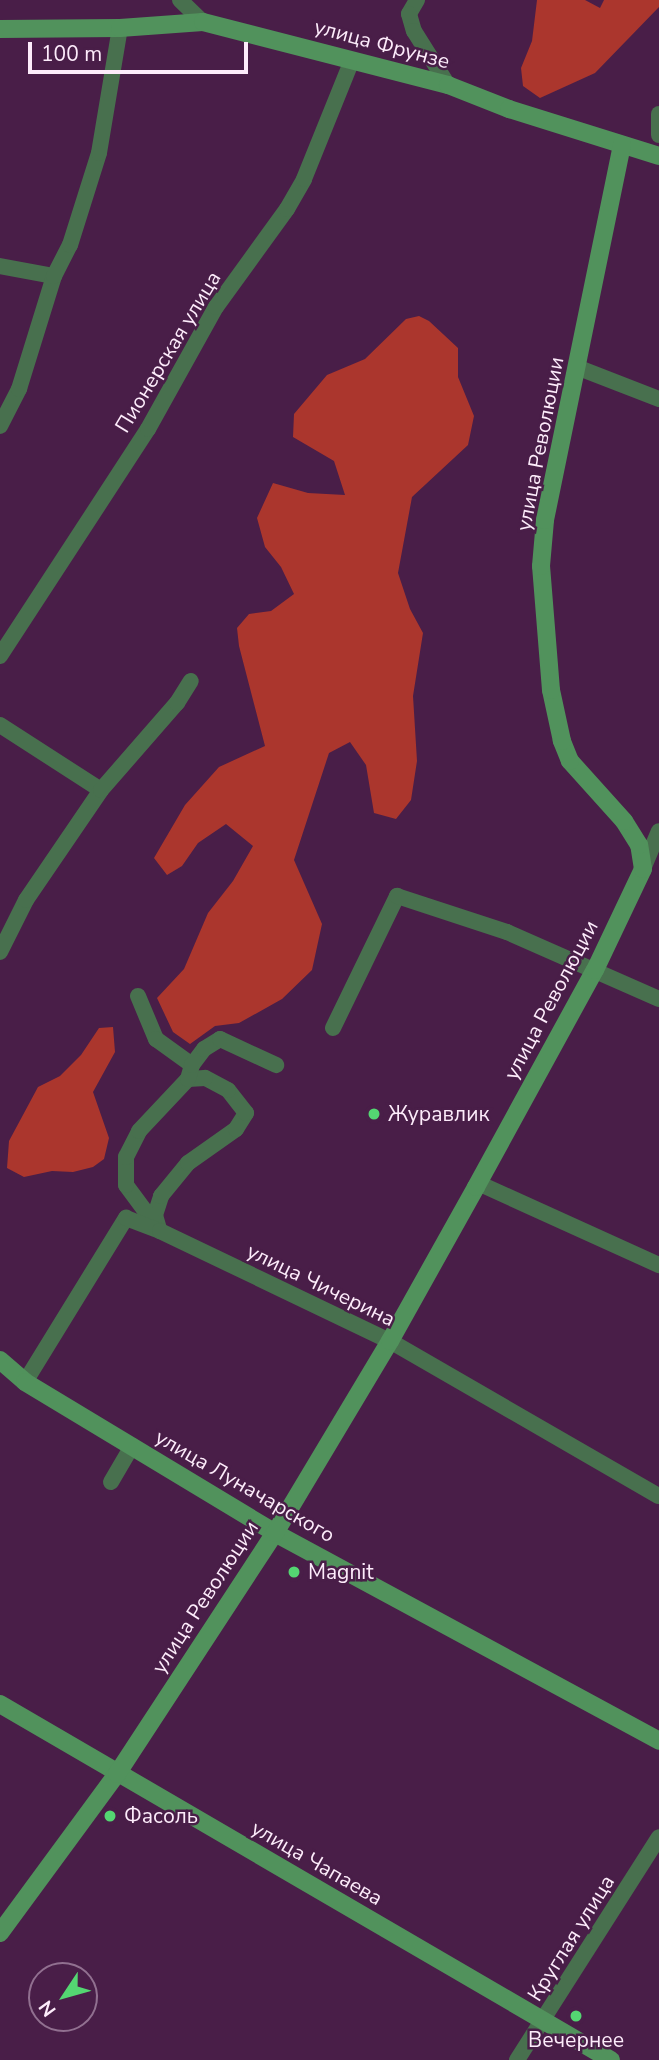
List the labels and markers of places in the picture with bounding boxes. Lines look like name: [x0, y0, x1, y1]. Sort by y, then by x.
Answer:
place label: Журавлик: [388, 1101, 489, 1127]
marker: Журавлик: [366, 1106, 382, 1122]
place label: Magnit: [308, 1559, 374, 1585]
marker: Magnit: [286, 1564, 302, 1580]
place label: Фасоль: [124, 1803, 198, 1829]
marker: Фасоль: [102, 1808, 118, 1824]
marker: Вечернее: [568, 2008, 584, 2024]
place label: Вечернее: [528, 2027, 624, 2053]

